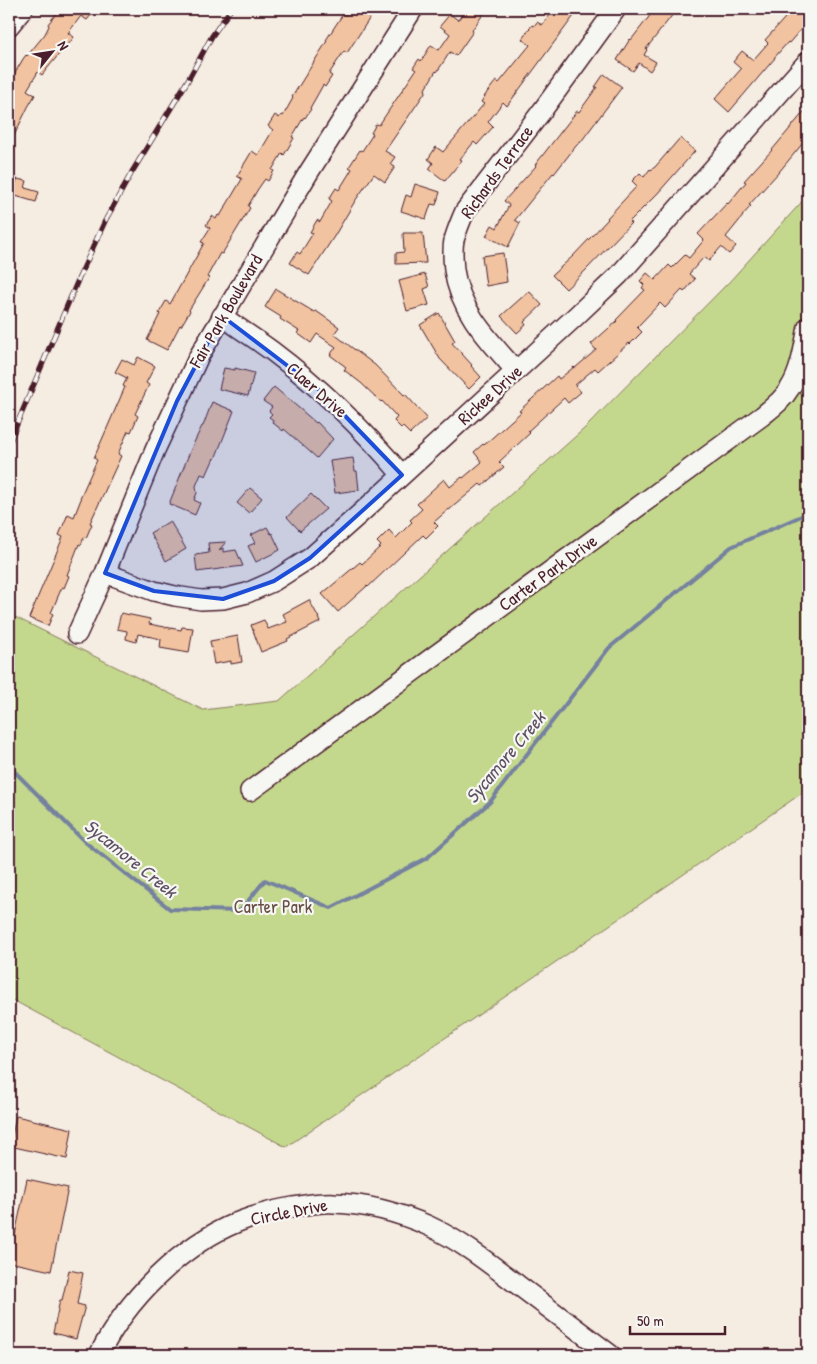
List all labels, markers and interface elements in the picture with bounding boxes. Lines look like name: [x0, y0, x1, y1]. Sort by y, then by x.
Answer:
north arrow: [28, 28, 78, 78]
text: N: [54, 37, 74, 54]
street label: Richards Terrace: [454, 120, 539, 223]
street label: Fair Park Boulevard: [183, 250, 268, 373]
street label: Claer Drive: [281, 356, 353, 423]
street label: Rickee Drive: [452, 359, 527, 430]
street label: Carter Park Drive: [493, 528, 602, 617]
water label: Sycamore Creek: [459, 704, 552, 808]
water label: Sycamore Creek: [79, 813, 184, 905]
park label: Carter Park: [234, 894, 313, 919]
street label: Circle Drive: [248, 1192, 329, 1231]
scale bar: [630, 1304, 724, 1336]
text: 50 m: [637, 1310, 664, 1331]

